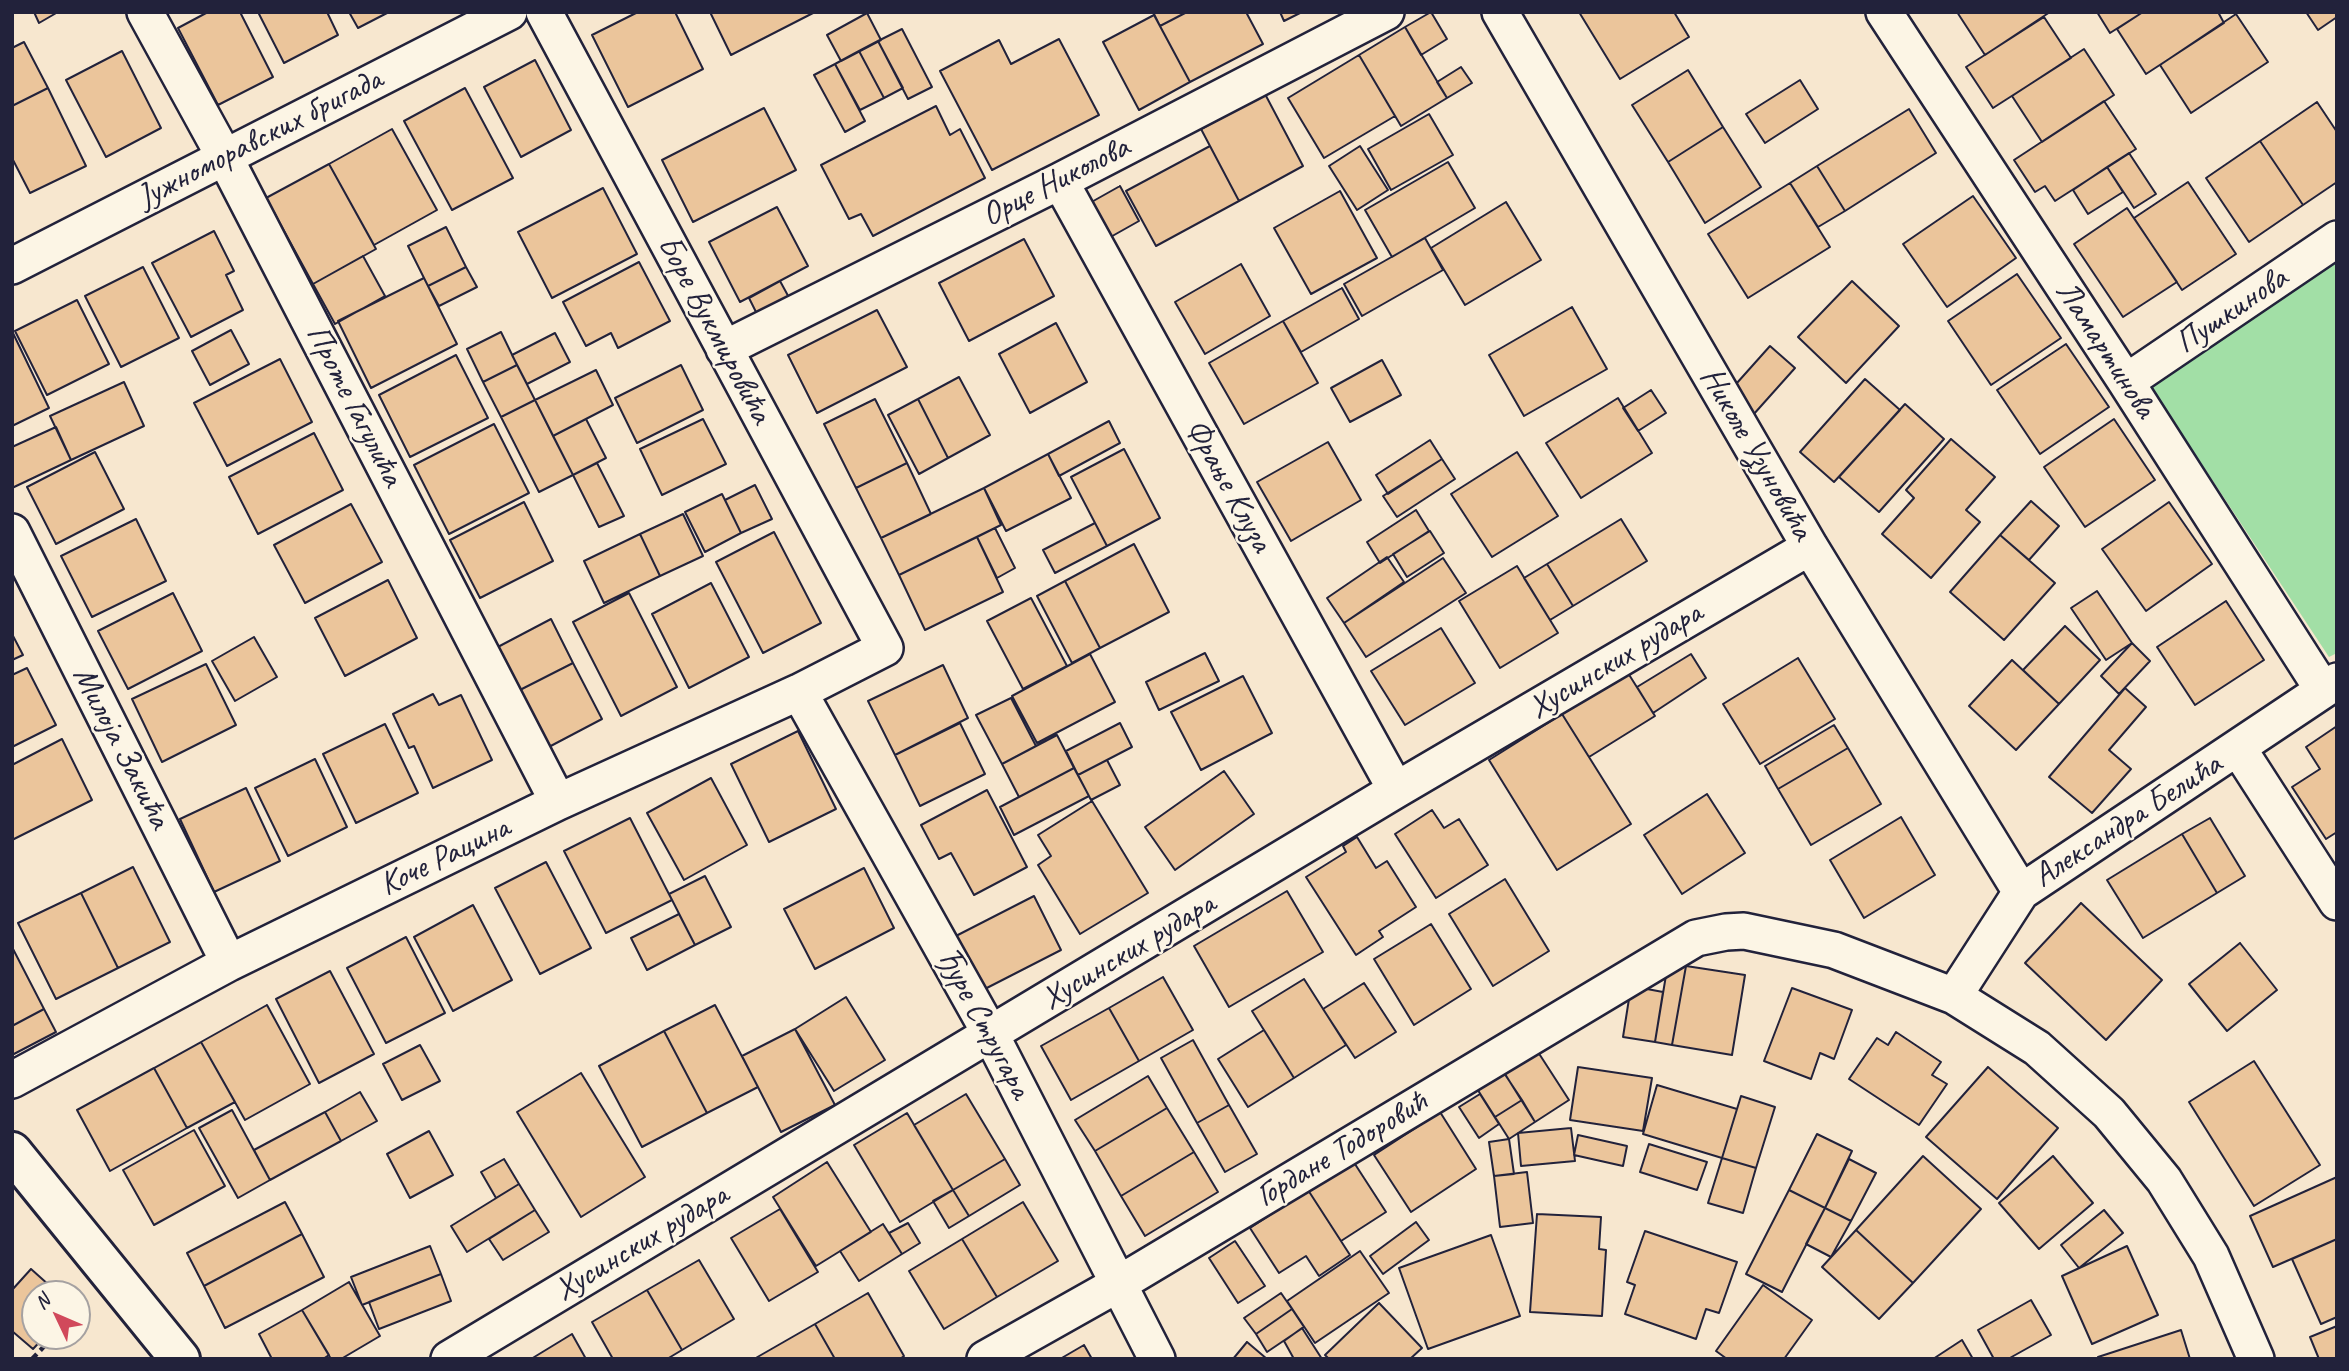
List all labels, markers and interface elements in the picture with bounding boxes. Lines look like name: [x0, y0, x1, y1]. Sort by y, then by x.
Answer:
street label: Јужноморавских бригада: [131, 60, 389, 218]
street label: Орце Николова: [976, 128, 1136, 236]
street label: Боре Вукмировића: [648, 229, 780, 431]
street label: Пушкинова: [2168, 259, 2296, 363]
street label: Ламартинова: [2046, 274, 2164, 426]
street label: Проте Гагулића: [296, 319, 412, 493]
street label: Николе Узуновића: [1691, 360, 1821, 548]
street label: Фрање Клуза: [1175, 413, 1281, 559]
street label: Хусинских рудара: [1522, 594, 1710, 728]
street label: Милоја Закића: [63, 660, 179, 836]
street label: Александра Белића: [2026, 745, 2230, 897]
street label: Коче Рацина: [374, 809, 516, 905]
street label: Хусинских рудара: [1035, 885, 1223, 1019]
street label: Ђуре Стругара: [927, 940, 1039, 1106]
street label: Гордане Тодоровић: [1249, 1083, 1435, 1217]
street label: Хусинских рудара: [548, 1176, 736, 1310]
north arrow: [21, 1280, 91, 1350]
text: N: [30, 1289, 55, 1314]

